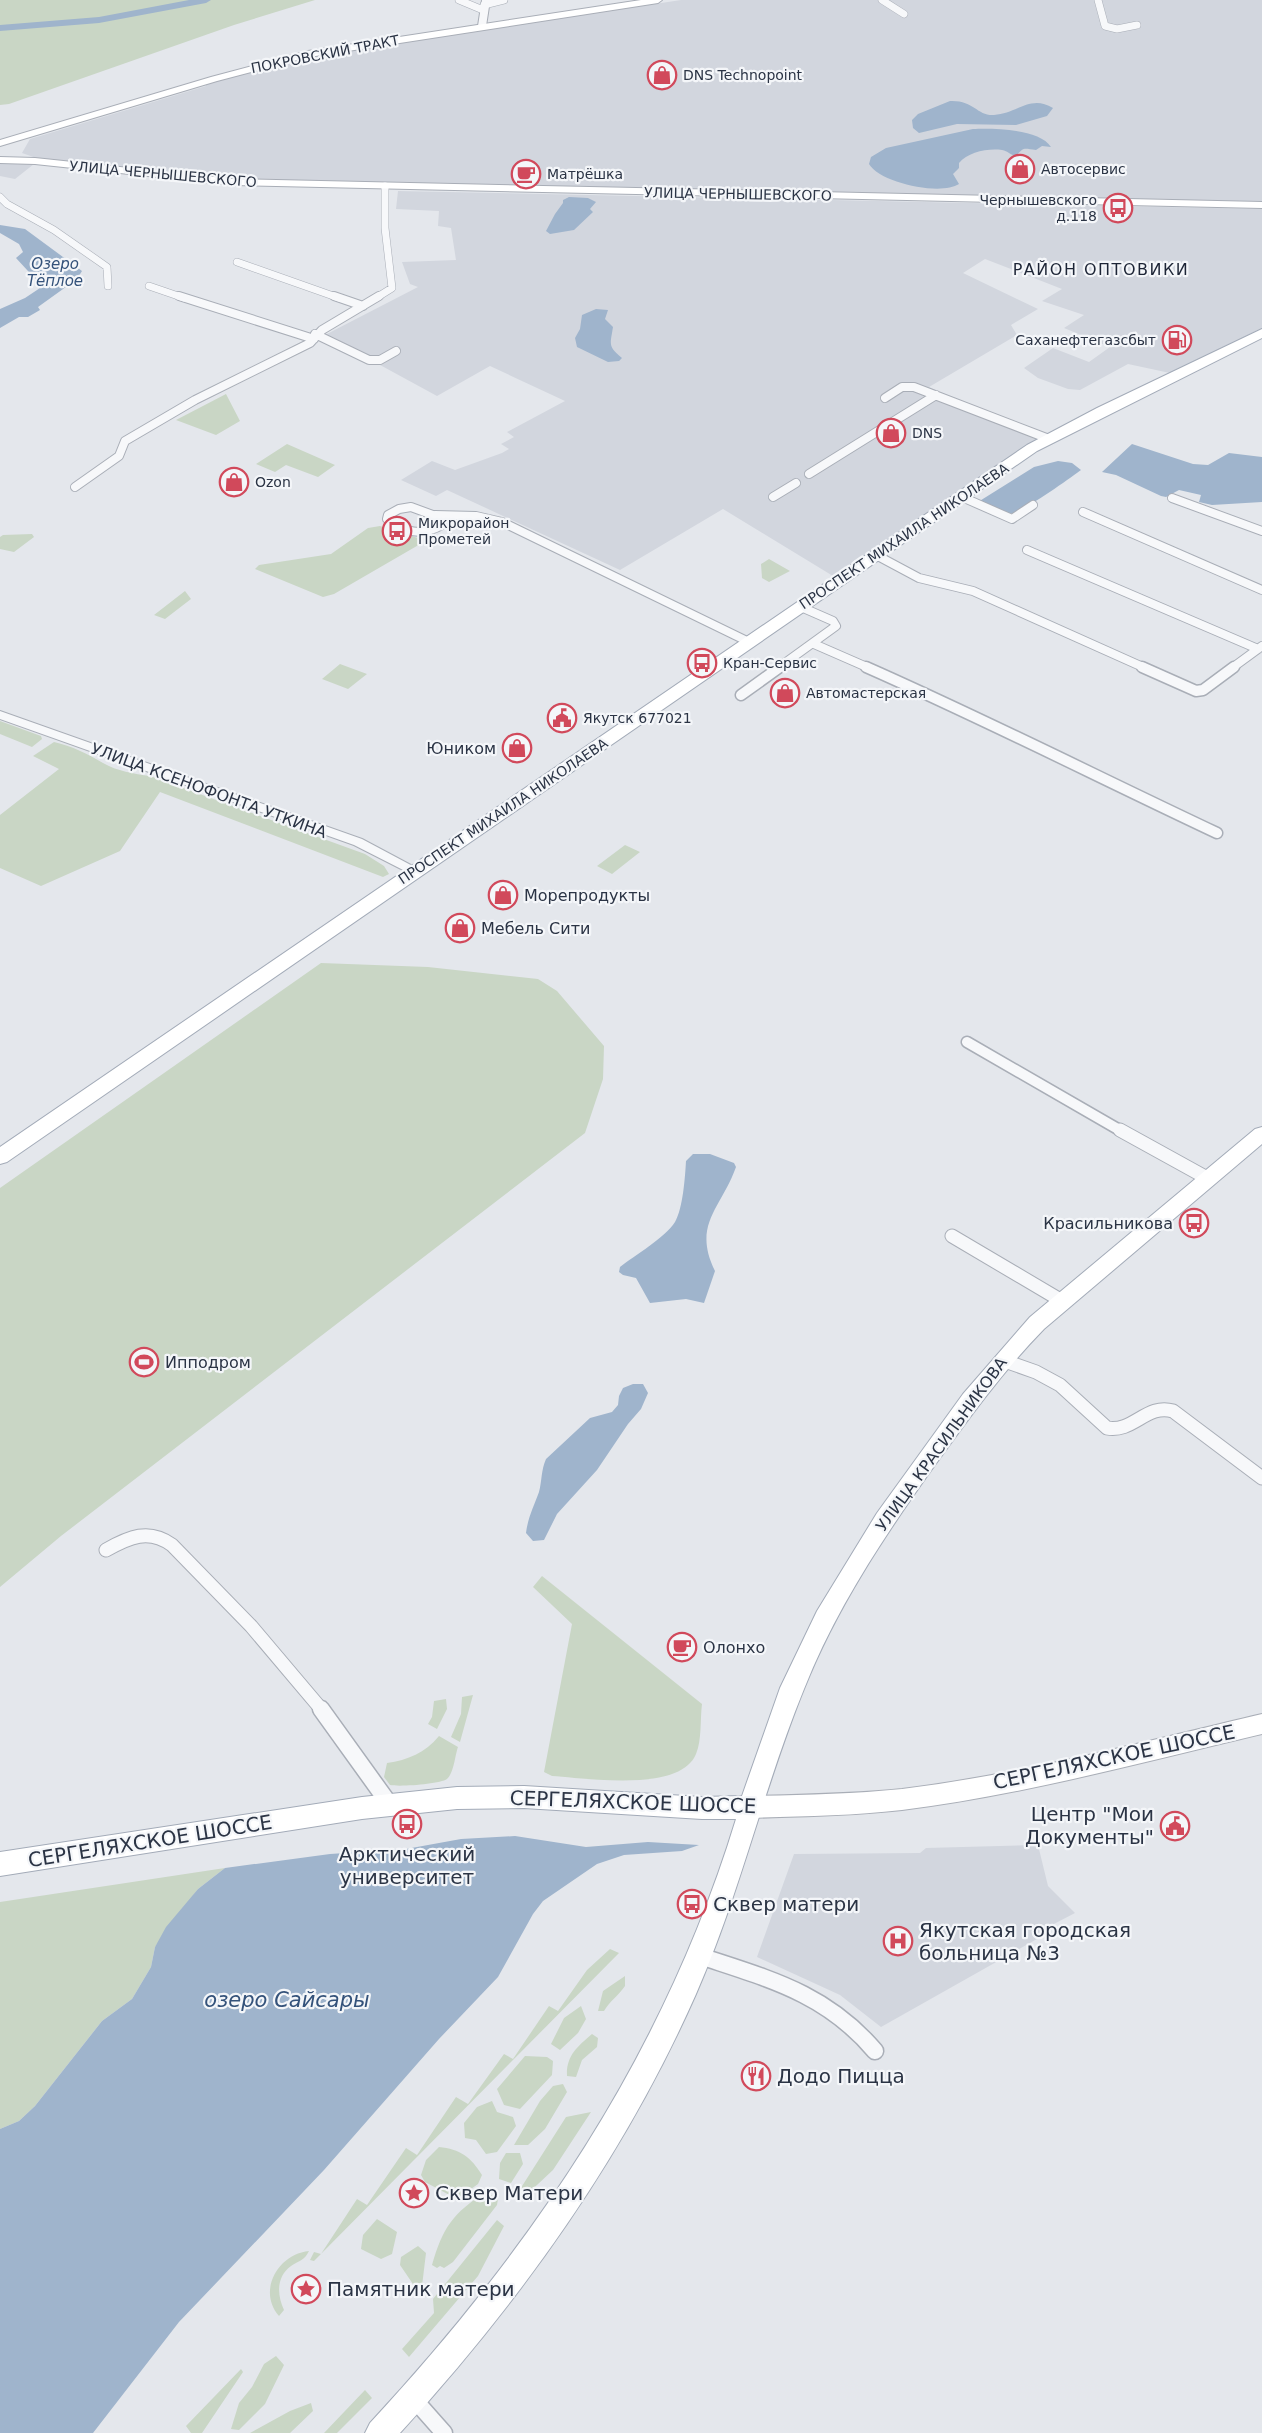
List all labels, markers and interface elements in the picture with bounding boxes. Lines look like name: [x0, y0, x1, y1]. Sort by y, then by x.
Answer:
street label: ПОКРОВСКИЙ ТРАКТ: [249, 31, 401, 76]
shop icon: DNS Technopoint: [646, 59, 678, 91]
place label: DNS Technopoint: [683, 67, 803, 83]
shop icon: Автосервис: [1004, 153, 1036, 185]
street label: УЛИЦА ЧЕРНЫШЕВСКОГО: [69, 158, 257, 190]
cafe icon: Матрёшка: [510, 158, 542, 190]
place label: Автосервис: [1041, 161, 1126, 177]
place label: Матрёшка: [547, 166, 623, 182]
street label: УЛИЦА ЧЕРНЫШЕВСКОГО: [644, 184, 832, 204]
place label: Чернышевского д.118: [979, 192, 1097, 224]
bus stop icon: Чернышевского д.118: [1102, 192, 1134, 224]
water label: Озеро Тёплое: [27, 255, 83, 290]
district label: РАЙОН ОПТОВИКИ: [1013, 260, 1189, 279]
fuel station icon: Саханефтегазсбыт: [1161, 324, 1193, 356]
place label: Саханефтегазсбыт: [1015, 332, 1156, 348]
shop icon: DNS: [875, 417, 907, 449]
place label: DNS: [912, 425, 942, 441]
street label: ПРОСПЕКТ МИХАИЛА НИКОЛАЕВА: [796, 460, 1012, 612]
shop icon: Ozon: [218, 466, 250, 498]
place label: Ozon: [255, 474, 291, 490]
bus stop icon: Микрорайон Прометей: [381, 515, 413, 547]
place label: Микрорайон Прометей: [418, 515, 509, 547]
bus stop icon: Кран-Сервис: [686, 647, 718, 679]
place label: Кран-Сервис: [723, 655, 817, 671]
shop icon: Автомастерская: [769, 677, 801, 709]
place label: Автомастерская: [806, 685, 926, 701]
public building icon: Якутск 677021: [546, 702, 578, 734]
place label: Якутск 677021: [583, 710, 692, 726]
shop icon: Юником: [501, 732, 533, 764]
street label: ПРОСПЕКТ МИХАИЛА НИКОЛАЕВА: [395, 735, 611, 887]
street label: УЛИЦА КСЕНОФОНТА УТКИНА: [88, 739, 329, 842]
place label: Юником: [426, 739, 496, 758]
shop icon: Морепродукты: [487, 879, 519, 911]
place label: Морепродукты: [524, 886, 650, 905]
shop icon: Мебель Сити: [444, 912, 476, 944]
place label: Мебель Сити: [481, 919, 590, 938]
bus stop icon: Красильникова: [1178, 1207, 1210, 1239]
place label: Красильникова: [1043, 1214, 1173, 1233]
sports icon: Ипподром: [128, 1346, 160, 1378]
place label: Ипподром: [165, 1353, 251, 1372]
street label: УЛИЦА КРАСИЛЬНИКОВА: [872, 1354, 1011, 1535]
cafe icon: Олонхо: [666, 1631, 698, 1663]
place label: Олонхо: [703, 1638, 765, 1657]
street label: СЕРГЕЛЯХСКОЕ ШОССЕ: [991, 1720, 1237, 1794]
street label: СЕРГЕЛЯХСКОЕ ШОССЕ: [509, 1786, 757, 1818]
place label: Центр "Мои Документы": [1025, 1802, 1154, 1849]
bus stop icon: Арктический университет: [391, 1808, 423, 1840]
street label: СЕРГЕЛЯХСКОЕ ШОССЕ: [26, 1810, 274, 1872]
public building icon: Центр "Мои Документы": [1159, 1810, 1191, 1842]
place label: Арктический университет: [339, 1842, 475, 1889]
bus stop icon: Сквер матери: [676, 1888, 708, 1920]
place label: Сквер матери: [713, 1892, 859, 1916]
place label: Якутская городская больница №3: [919, 1918, 1131, 1965]
hospital icon: Якутская городская больница №3: [882, 1925, 914, 1957]
water label: озеро Сайсары: [204, 1988, 370, 2012]
restaurant icon: Додо Пицца: [740, 2060, 772, 2092]
place label: Додо Пицца: [777, 2064, 905, 2088]
place icon: Сквер Матери: [398, 2177, 430, 2209]
place label: Сквер Матери: [435, 2181, 583, 2205]
place icon: Памятник матери: [290, 2273, 322, 2305]
place label: Памятник матери: [327, 2277, 515, 2301]

